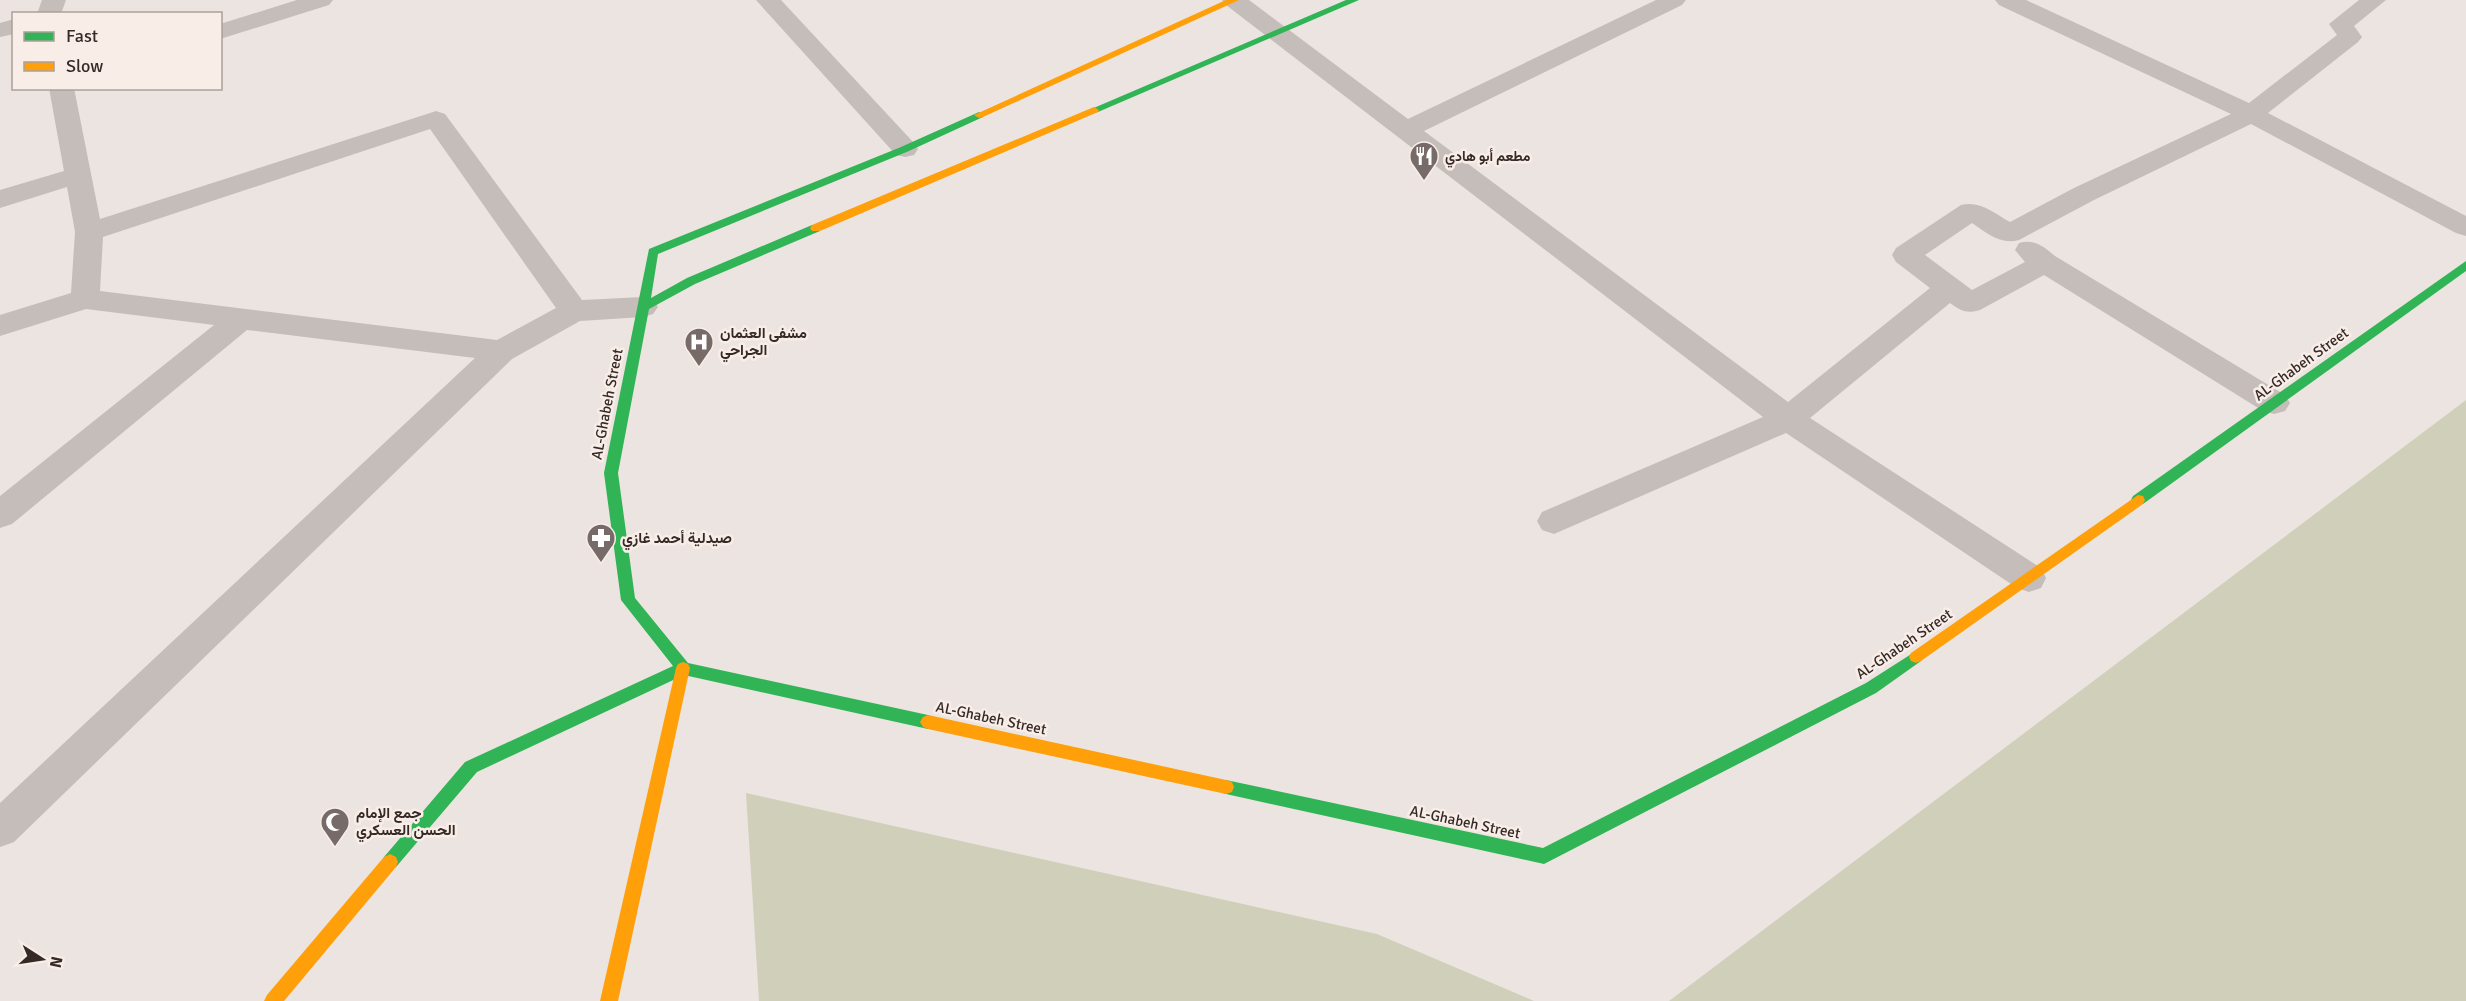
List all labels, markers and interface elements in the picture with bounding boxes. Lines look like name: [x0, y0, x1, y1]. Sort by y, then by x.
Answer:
legend: [12, 12, 222, 90]
text: Fast: [66, 25, 98, 47]
text: Slow: [66, 55, 103, 77]
restaurant icon: مطعم أبو هادي: [1408, 140, 1440, 182]
place label: مطعم أبو هادي: [1445, 148, 1531, 168]
place label: مشفى العثمان الجراحي: [720, 324, 807, 363]
street label: AL-Ghabeh Street: [2250, 324, 2352, 404]
hospital icon: مشفى العثمان الجراحي: [683, 326, 715, 368]
street label: AL-Ghabeh Street: [587, 347, 627, 461]
pharmacy icon: صيدلية أحمد غازي: [585, 522, 617, 564]
place label: صيدلية أحمد غازي: [622, 529, 732, 551]
street label: AL-Ghabeh Street: [1852, 605, 1956, 683]
street label: AL-Ghabeh Street: [934, 697, 1048, 739]
street label: AL-Ghabeh Street: [1408, 801, 1522, 843]
place label: جمع الإمام الحسن العسكري: [356, 804, 456, 843]
mosque icon: جمع الإمام الحسن العسكري: [319, 806, 351, 848]
north arrow: [12, 929, 72, 989]
text: N: [45, 954, 67, 969]

